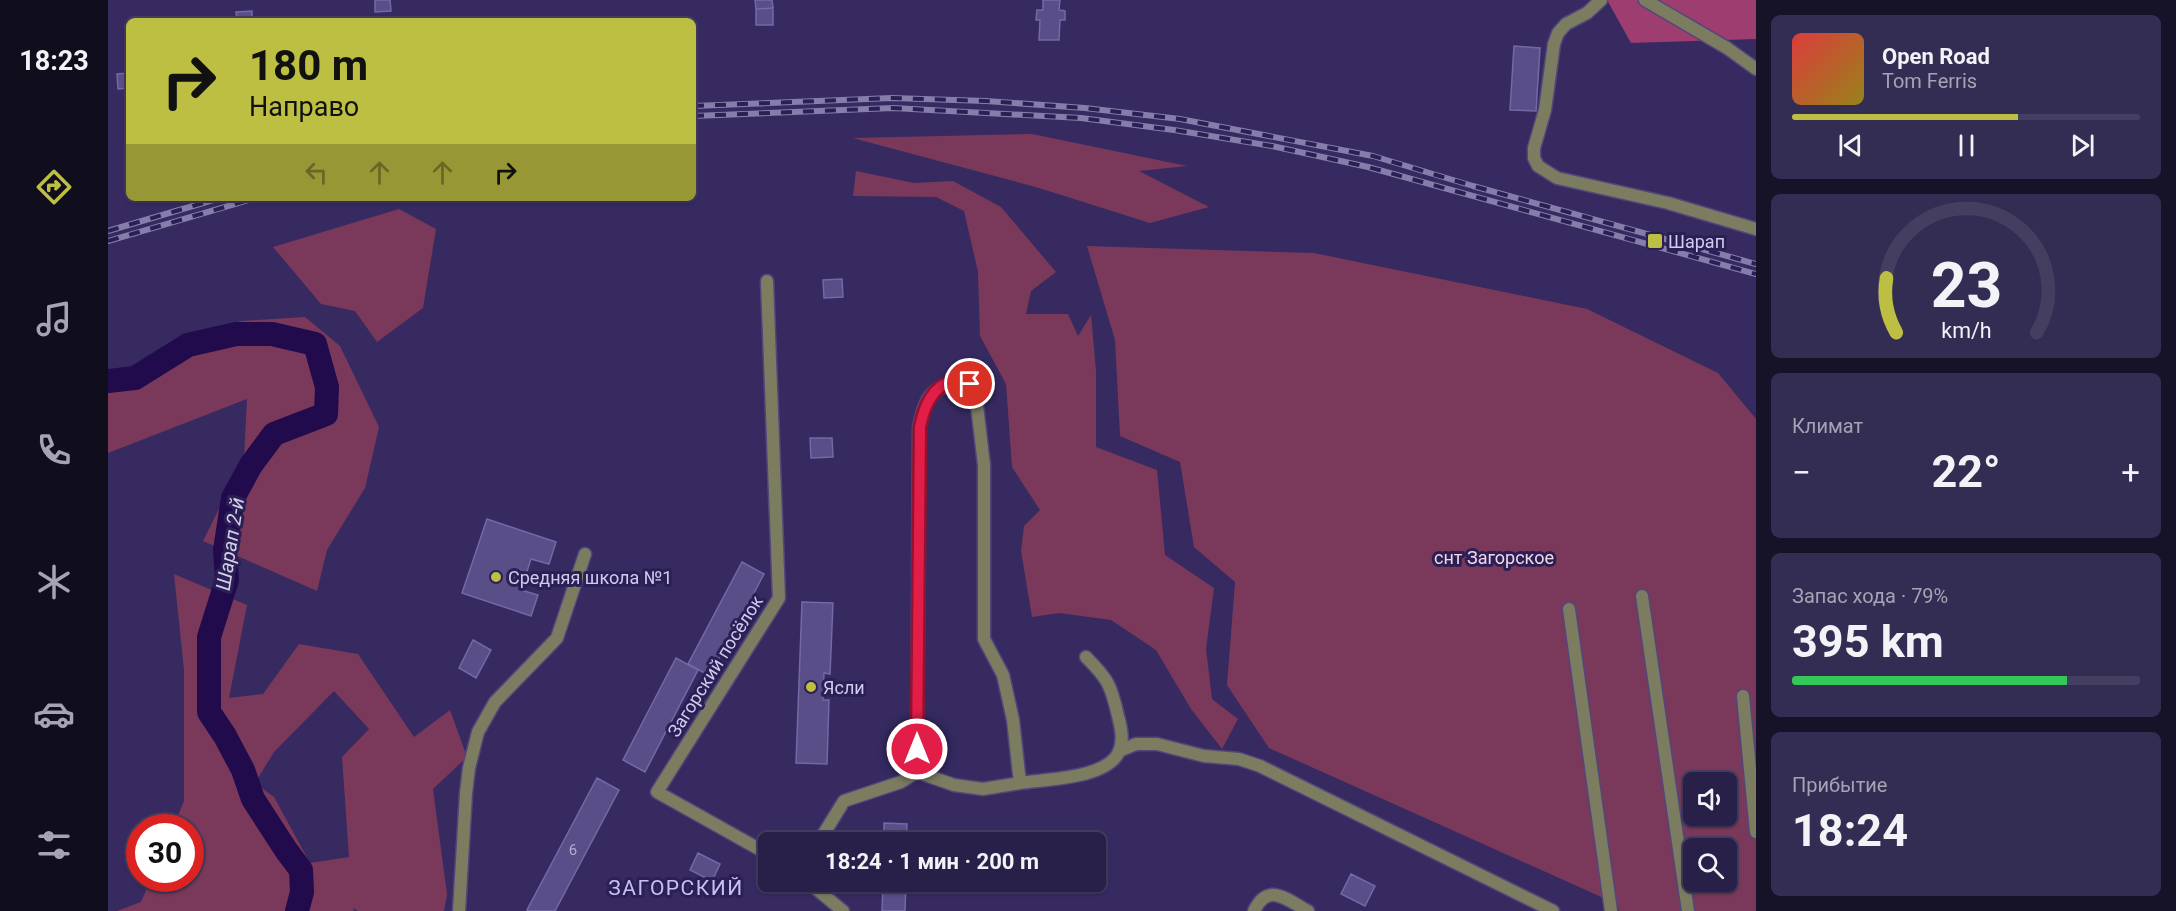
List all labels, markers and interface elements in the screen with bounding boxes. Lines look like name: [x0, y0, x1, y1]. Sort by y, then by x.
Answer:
text: 180 m: [249, 41, 368, 90]
icon: right: [150, 42, 228, 120]
text: Open Road: [1882, 44, 1990, 69]
text: 18:23: [19, 45, 89, 77]
text: Tom Ferris: [1882, 69, 1977, 93]
text: Направо: [249, 91, 359, 123]
icon: previous: [1834, 129, 1867, 162]
icon: pause: [1950, 129, 1983, 162]
icon: next: [2066, 129, 2099, 162]
icon: left: [300, 156, 333, 189]
icon: ahead: [363, 156, 396, 189]
icon: ahead: [426, 156, 459, 189]
icon: right: [489, 156, 522, 189]
icon: directions: [33, 166, 75, 208]
place label: Шарап: [1668, 231, 1725, 252]
marker: Шарап: [1646, 232, 1664, 250]
text: 23: [1930, 249, 2002, 322]
icon: music: [33, 298, 75, 340]
text: km/h: [1941, 319, 1991, 344]
pin: [944, 358, 995, 409]
icon: arrive: [953, 367, 986, 400]
text: Климат: [1792, 414, 1863, 438]
icon: phone: [33, 429, 75, 471]
text: 22°: [1931, 445, 2001, 498]
text: −: [1792, 453, 1811, 492]
text: +: [2121, 453, 2140, 492]
water label: Шарап 2-й: [211, 496, 249, 592]
park label: снт Загорское: [1434, 547, 1554, 568]
icon: climate: [33, 561, 75, 603]
place label: Средняя школа №1: [508, 567, 672, 588]
marker: Средняя школа №1: [489, 570, 503, 584]
text: Запас хода · 79%: [1792, 584, 1948, 608]
street label: Загорский посёлок: [663, 591, 767, 741]
text: 395 km: [1792, 615, 1944, 668]
place label: Ясли: [823, 677, 865, 698]
marker: Ясли: [804, 680, 818, 694]
icon: car: [33, 693, 75, 735]
position arrow: [885, 717, 949, 781]
map controls: [1683, 772, 1737, 892]
button: sound: [1683, 772, 1737, 826]
text: Прибытие: [1792, 773, 1887, 797]
text: 18:24: [1792, 804, 1908, 857]
speed limit sign: 30: [126, 814, 204, 892]
icon: filters: [33, 824, 75, 866]
button: search: [1683, 838, 1737, 892]
house number: 6: [569, 841, 577, 859]
text: 18:24 · 1 мин · 200 m: [825, 849, 1039, 874]
district label: ЗАГОРСКИЙ: [608, 876, 744, 900]

